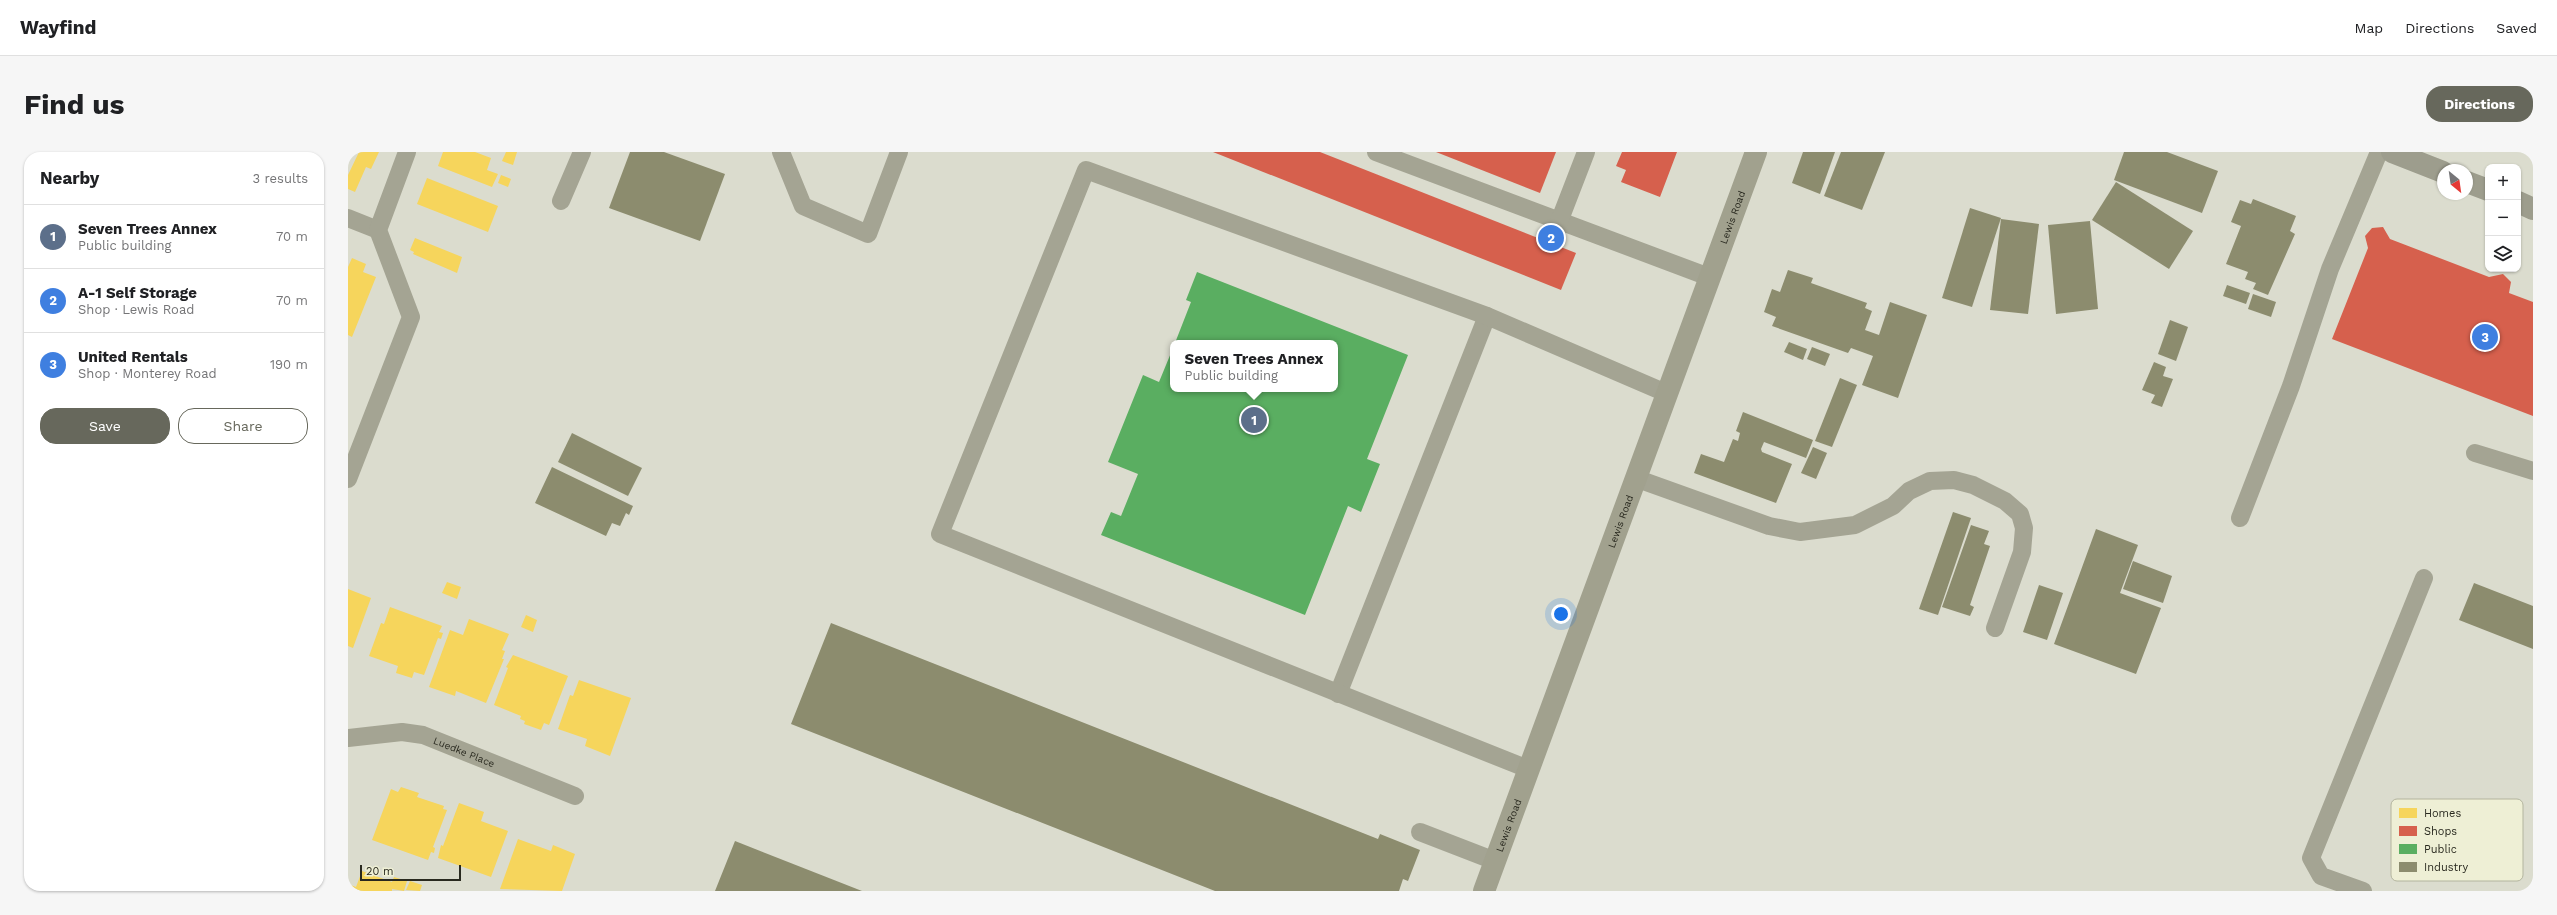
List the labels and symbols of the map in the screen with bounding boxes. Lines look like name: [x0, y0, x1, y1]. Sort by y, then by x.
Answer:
north arrow: [2437, 164, 2473, 200]
street label: Lewis Road: [1718, 189, 1747, 245]
pin: 2: [1538, 223, 1564, 253]
pin: 3: [2472, 322, 2498, 352]
pin: 1: [1241, 405, 1267, 435]
street label: Lewis Road: [1606, 493, 1635, 549]
your location: [1551, 604, 1571, 624]
street label: Luedke Place: [432, 735, 497, 769]
street label: Lewis Road: [1494, 797, 1523, 854]
legend: [2391, 799, 2523, 881]
text: Homes: [2424, 807, 2461, 820]
text: Shops: [2424, 825, 2457, 838]
text: Public: [2424, 843, 2457, 856]
text: Industry: [2424, 861, 2469, 874]
scale bar: [360, 863, 461, 882]

